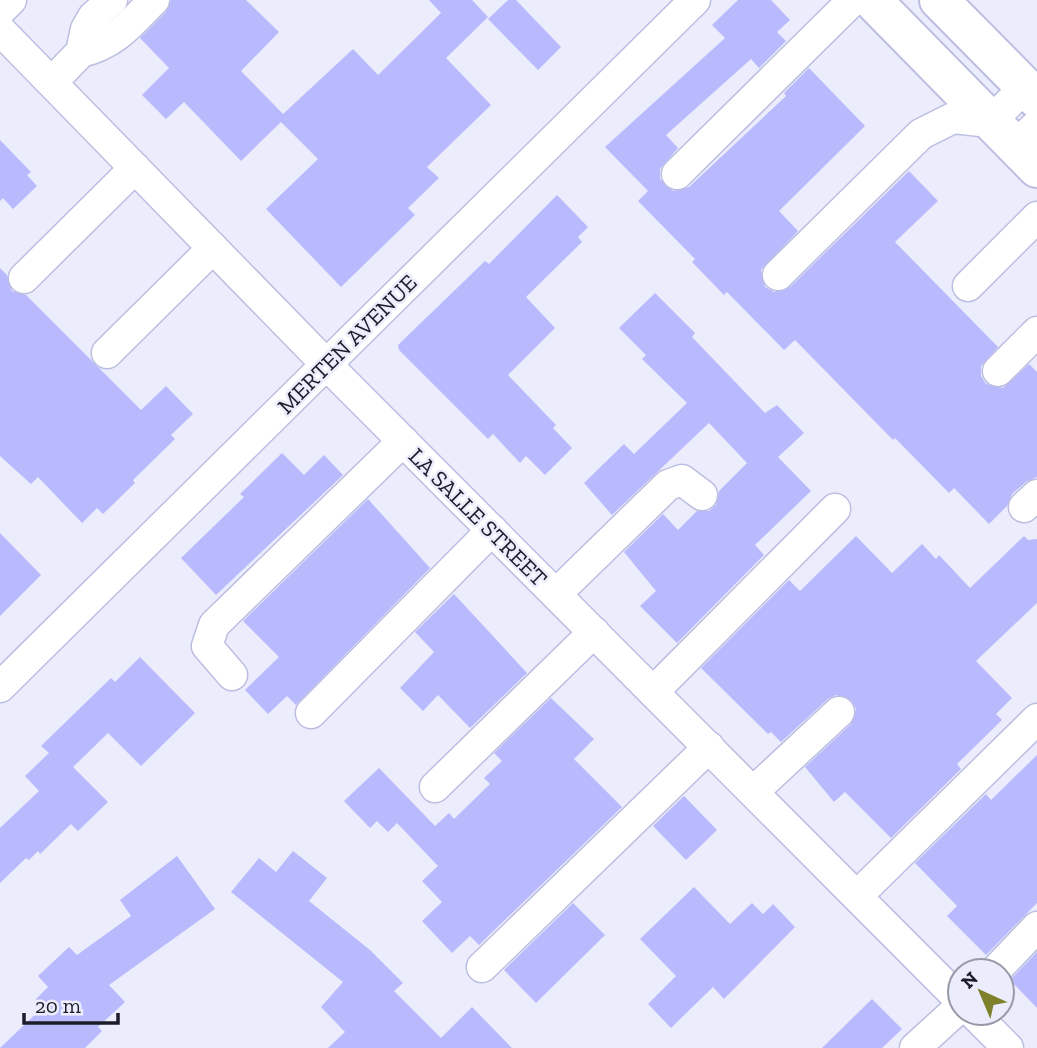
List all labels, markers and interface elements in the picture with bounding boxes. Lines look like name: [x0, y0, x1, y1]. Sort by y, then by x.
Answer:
street label: MERTEN AVENUE: [271, 268, 423, 420]
street label: LA SALLE STREET: [403, 442, 553, 592]
north arrow: [946, 957, 1016, 1027]
text: N: [956, 967, 983, 993]
scale bar: [24, 982, 119, 1026]
text: 20 m: [35, 993, 81, 1018]

